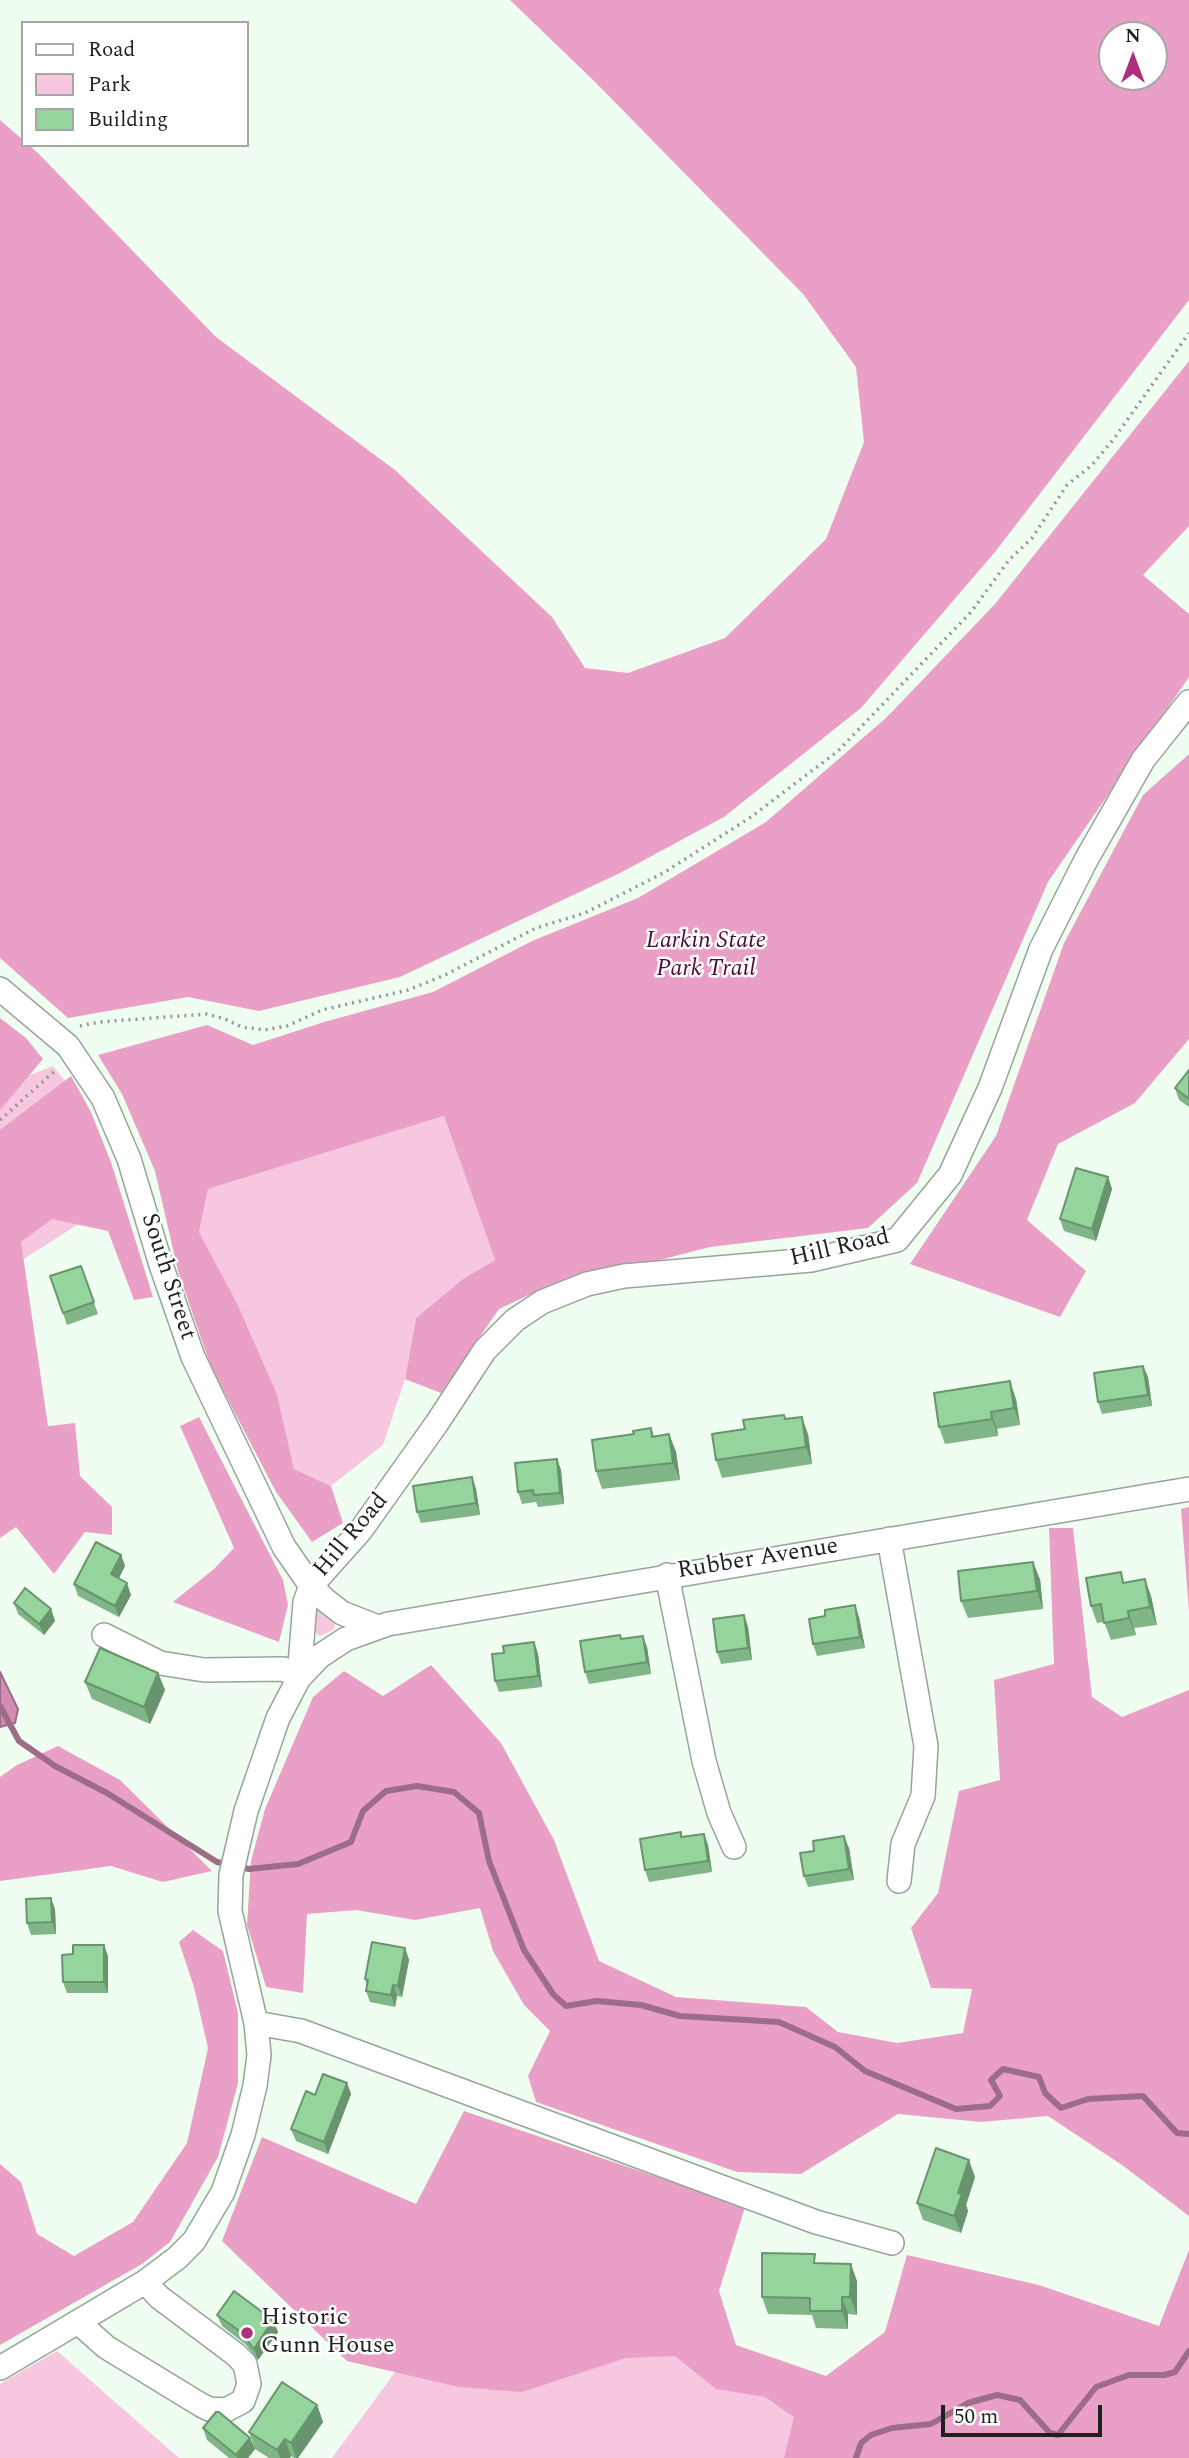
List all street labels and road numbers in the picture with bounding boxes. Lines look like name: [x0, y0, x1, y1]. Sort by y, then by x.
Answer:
street label: South Street: [133, 1210, 201, 1344]
street label: Hill Road: [787, 1224, 893, 1274]
street label: Hill Road: [308, 1488, 396, 1584]
street label: Rubber Avenue: [675, 1533, 841, 1587]

